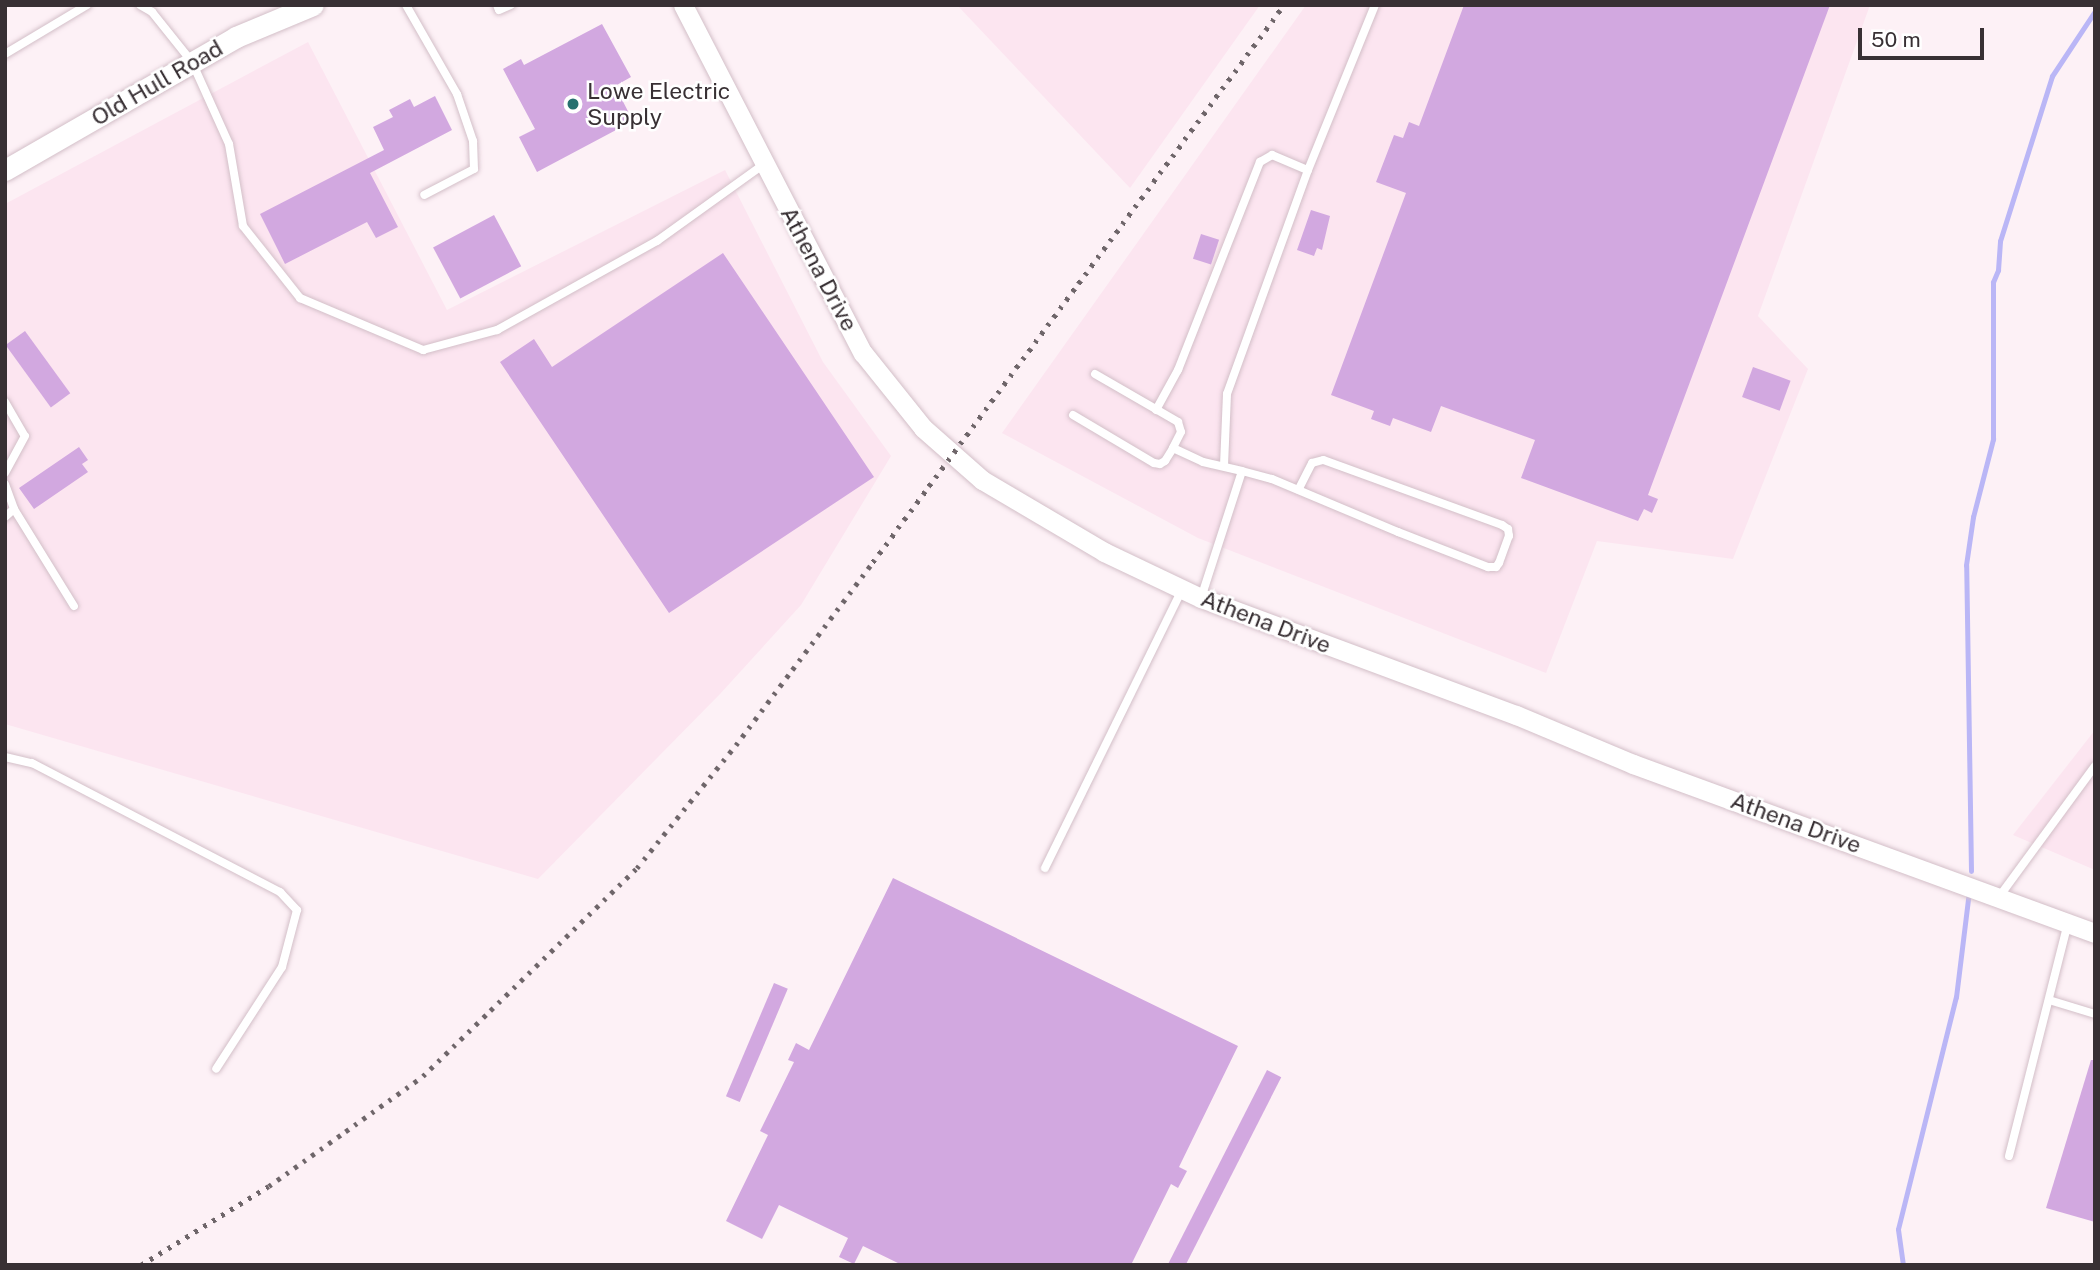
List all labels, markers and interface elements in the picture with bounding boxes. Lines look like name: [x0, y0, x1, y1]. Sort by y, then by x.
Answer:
scale bar: [1862, 14, 1988, 58]
text: 50 m: [1871, 27, 1921, 52]
street label: Old Hull Road: [86, 34, 228, 132]
place label: Lowe Electric Supply: [587, 77, 730, 131]
marker: Lowe Electric Supply: [565, 96, 581, 112]
street label: Athena Drive: [775, 202, 863, 336]
street label: Athena Drive: [1197, 585, 1335, 659]
street label: Athena Drive: [1727, 787, 1865, 859]

